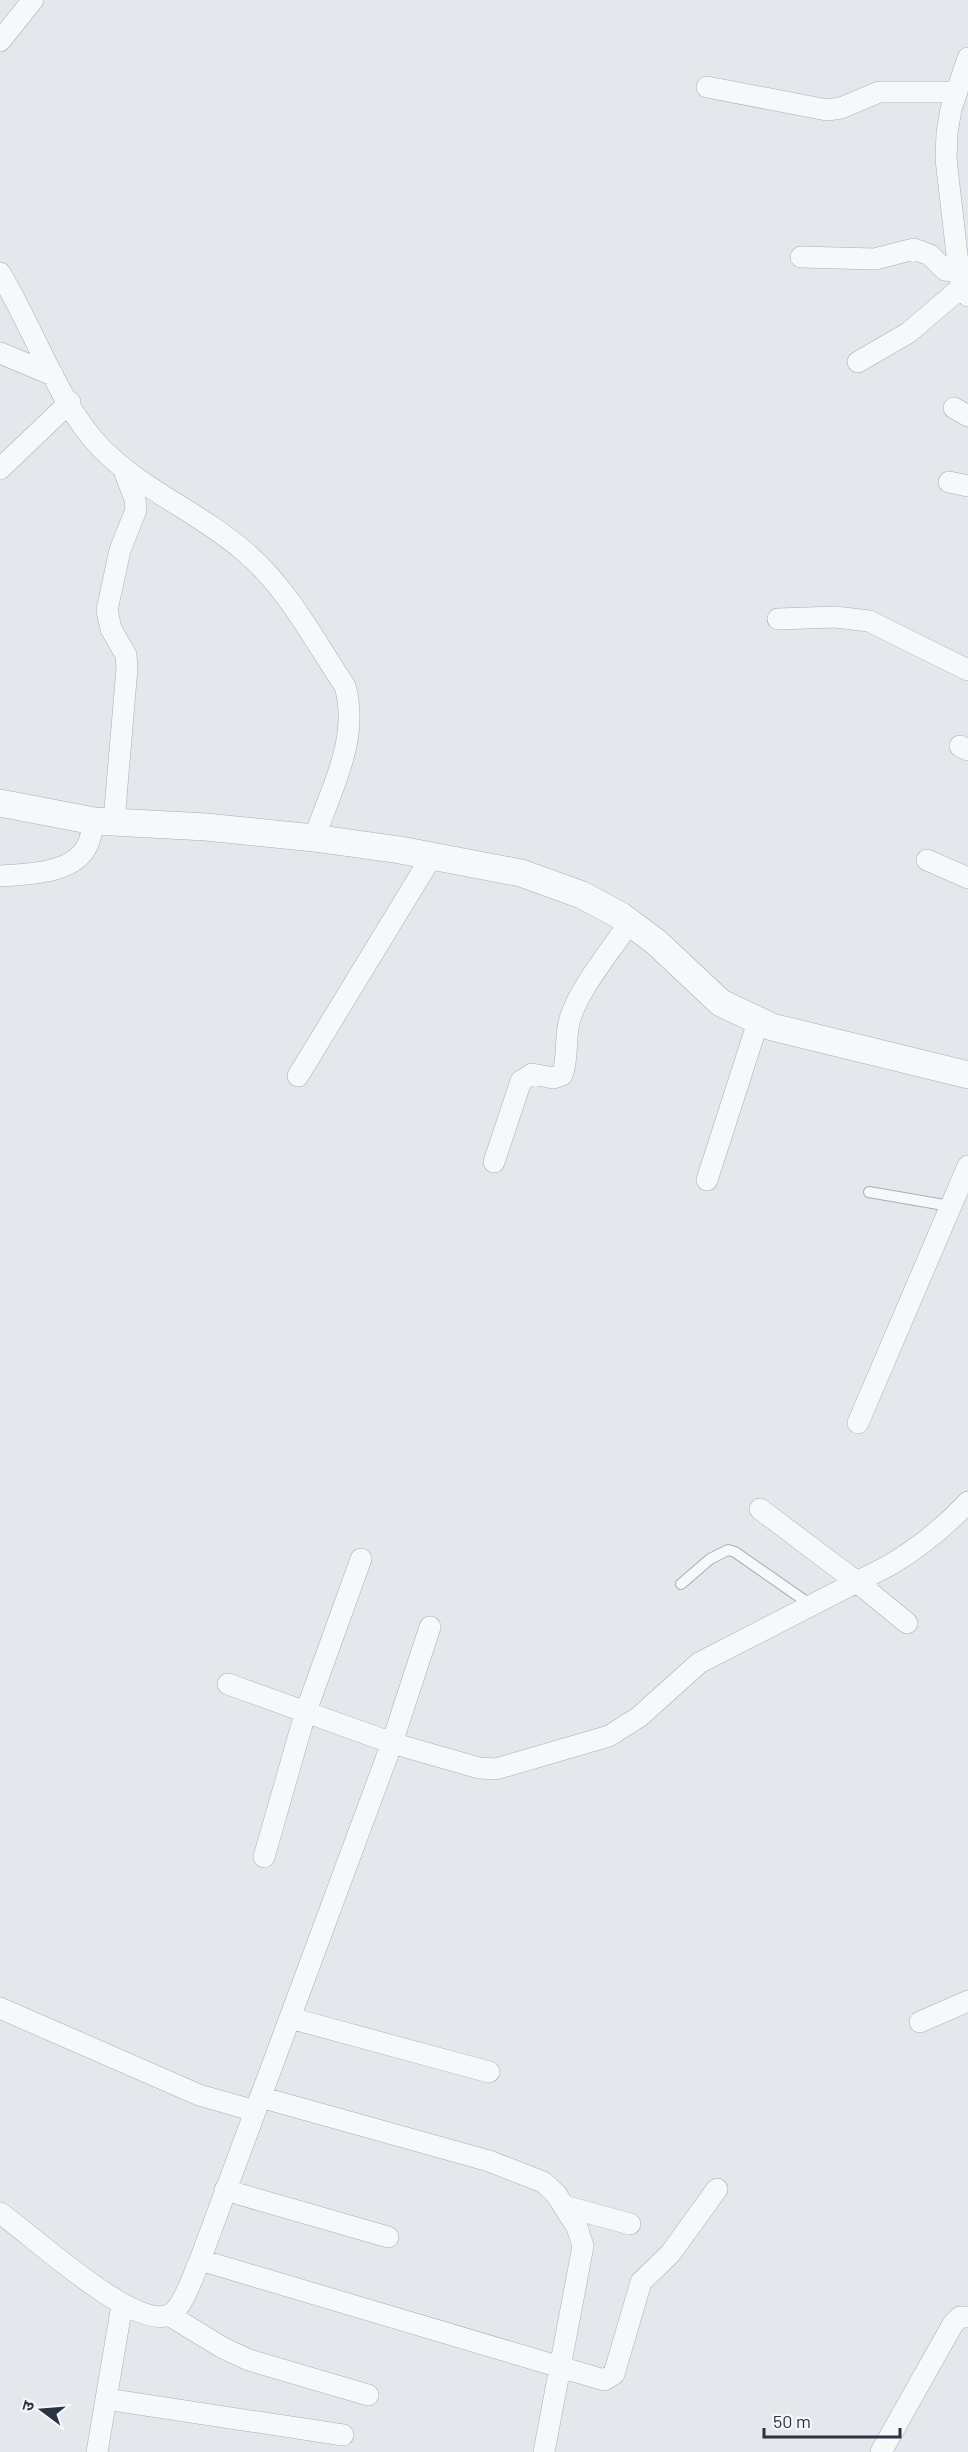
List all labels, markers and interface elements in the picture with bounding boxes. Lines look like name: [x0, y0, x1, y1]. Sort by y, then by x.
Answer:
north arrow: [12, 2380, 72, 2440]
text: उ: [17, 2398, 38, 2413]
scale bar: [764, 2401, 900, 2439]
text: 50 m: [773, 2410, 811, 2432]

